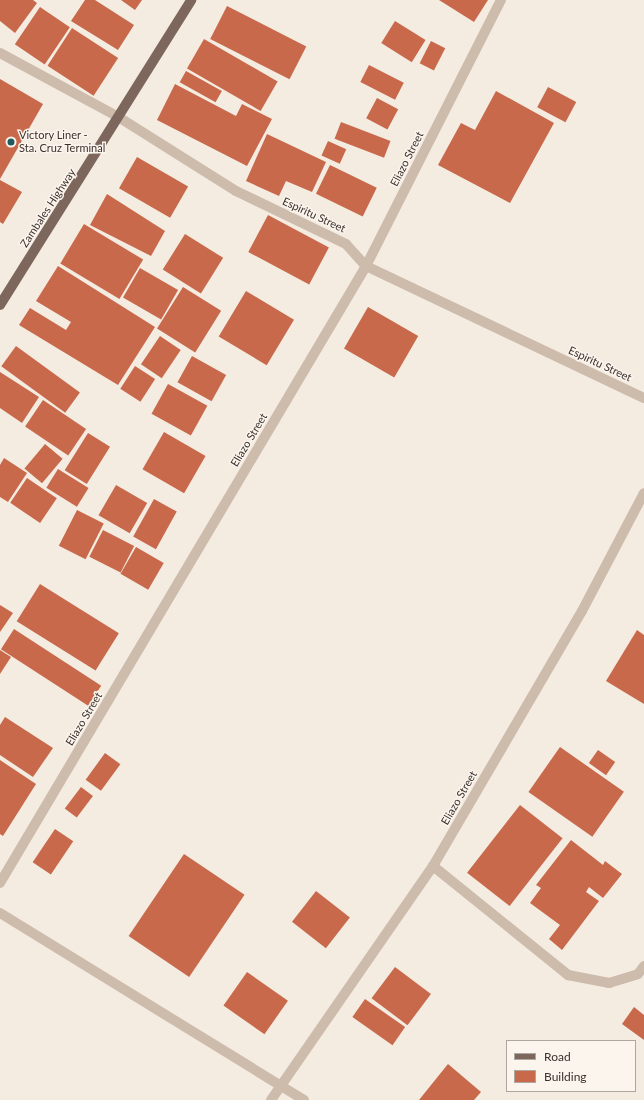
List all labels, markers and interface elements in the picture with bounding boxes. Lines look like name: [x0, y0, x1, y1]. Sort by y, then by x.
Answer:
place label: Victory Liner - Sta. Cruz Terminal: [19, 129, 106, 155]
street label: Eliazo Street: [388, 129, 426, 189]
marker: Victory Liner - Sta. Cruz Terminal: [6, 137, 16, 147]
street label: Zambales Highway: [18, 166, 78, 250]
street label: Espiritu Street: [280, 195, 348, 235]
street label: Espiritu Street: [566, 344, 634, 384]
street label: Eliazo Street: [228, 411, 270, 469]
street label: Eliazo Street: [63, 690, 105, 748]
street label: Eliazo Street: [438, 769, 480, 827]
legend: [506, 1040, 636, 1092]
text: Road: [544, 1049, 571, 1064]
text: Building: [544, 1069, 587, 1084]

